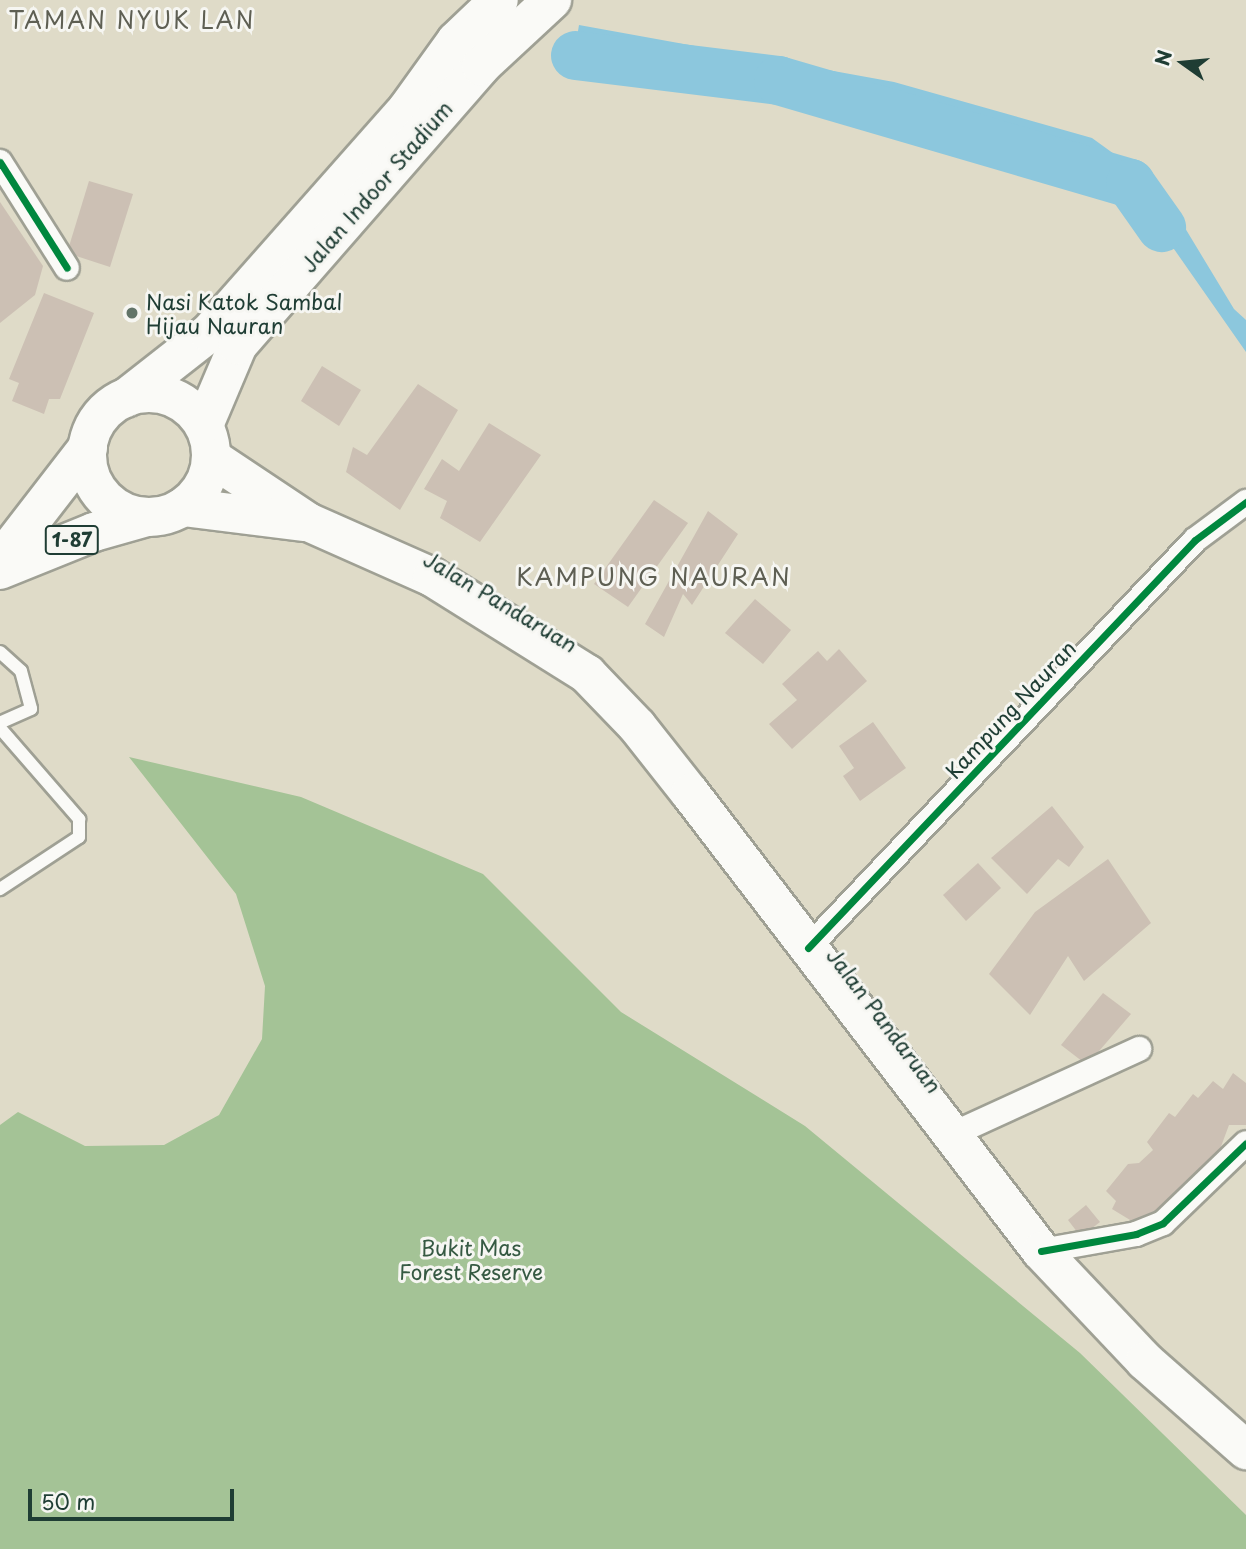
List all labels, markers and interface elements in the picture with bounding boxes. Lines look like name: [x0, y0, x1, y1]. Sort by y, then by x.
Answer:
district label: TAMAN NYUK LAN: [11, 6, 253, 34]
north arrow: [1148, 28, 1218, 98]
text: N: [1147, 47, 1178, 68]
street label: Jalan Indoor Stadium: [295, 95, 457, 277]
place label: Nasi Katok Sambal Hijau Nauran: [146, 288, 343, 338]
marker: Nasi Katok Sambal Hijau Nauran: [124, 305, 140, 321]
road number: 1-87: [44, 524, 100, 555]
street label: Jalan Pandaruan: [420, 545, 582, 657]
district label: KAMPUNG NAURAN: [519, 563, 789, 591]
street label: Kampung Nauran: [940, 635, 1080, 783]
street label: Jalan Pandaruan: [822, 943, 948, 1097]
park label: Bukit Mas Forest Reserve: [398, 1234, 544, 1284]
scale bar: [32, 1476, 238, 1520]
text: 50 m: [41, 1485, 95, 1517]

